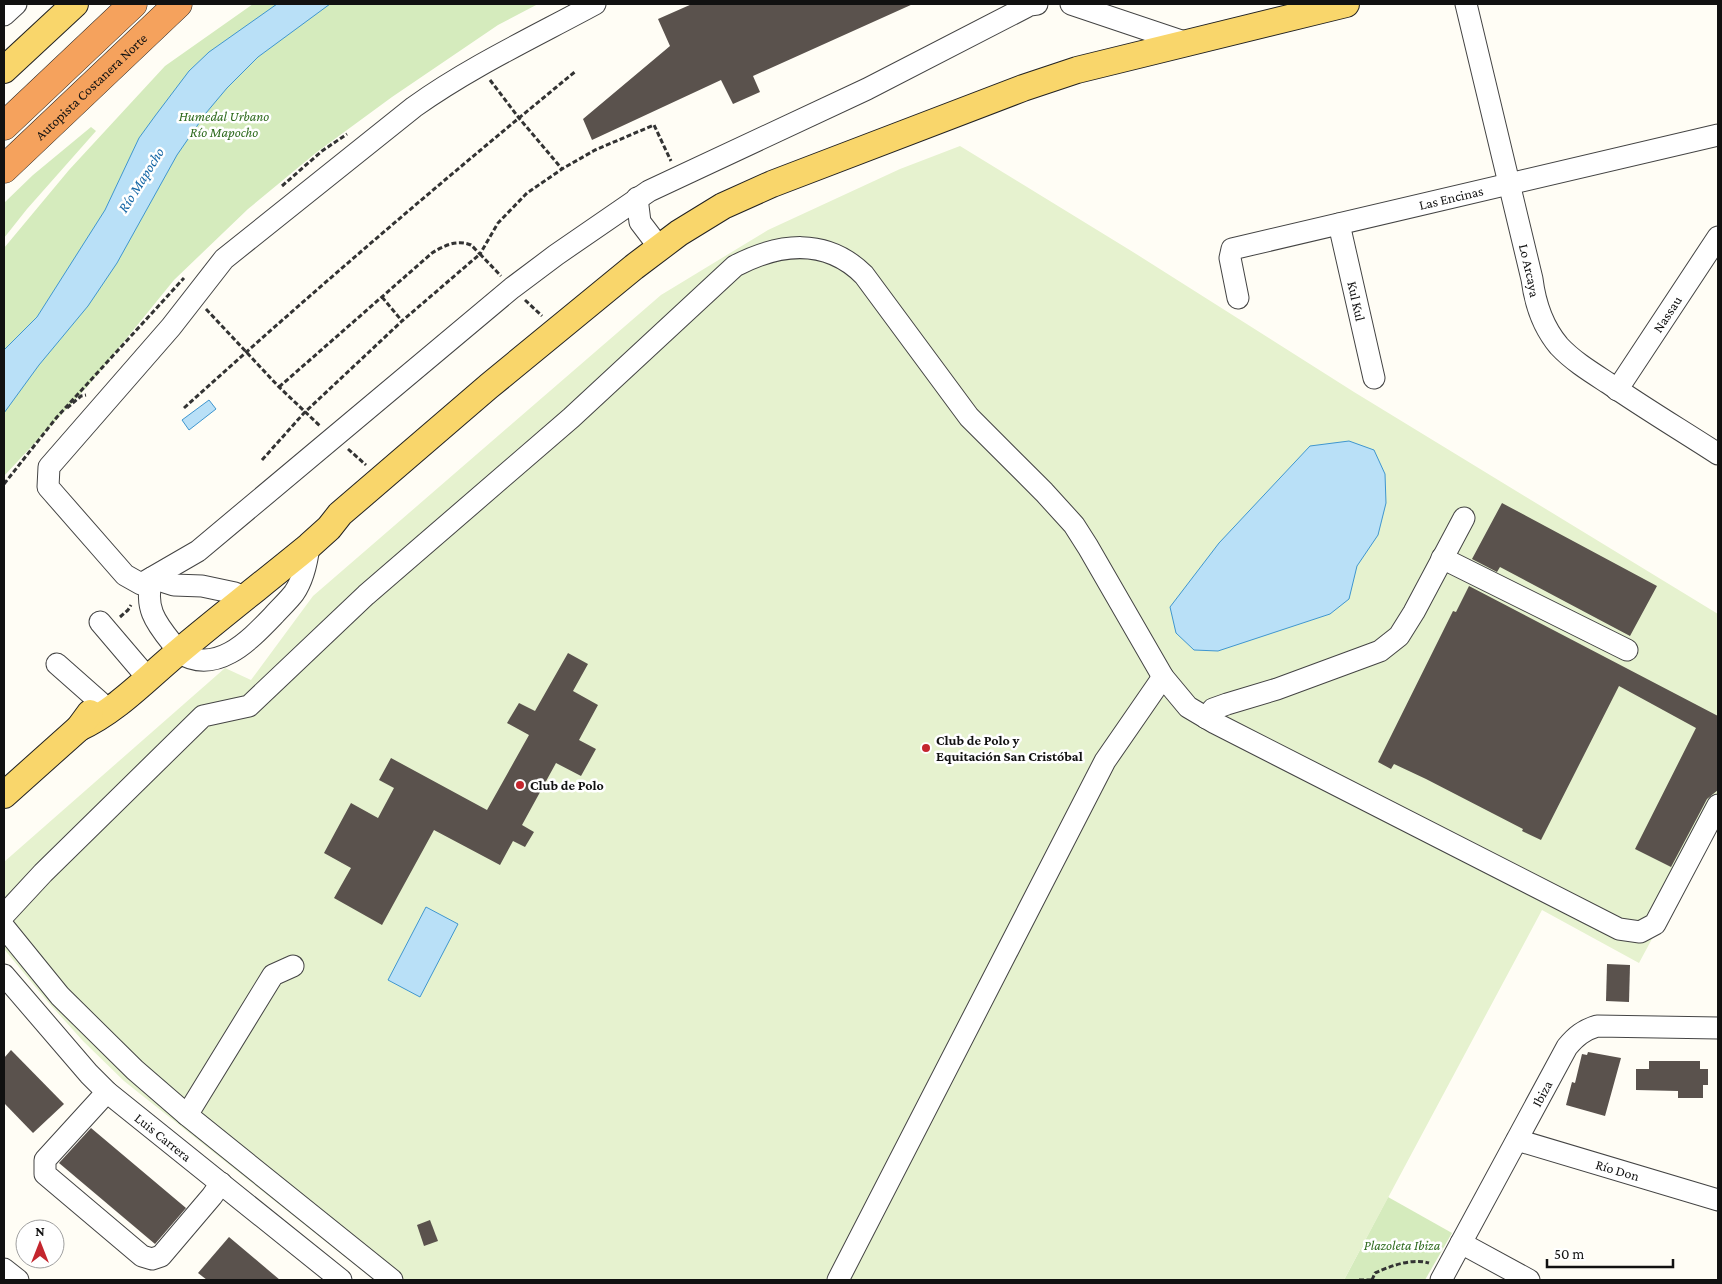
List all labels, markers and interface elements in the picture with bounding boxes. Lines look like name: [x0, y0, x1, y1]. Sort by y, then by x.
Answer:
street label: Autopista Costanera Norte: [32, 30, 150, 143]
park label: Humedal Urbano Río Mapocho: [179, 108, 269, 140]
water label: Río Mapocho: [115, 145, 168, 216]
street label: Las Encinas: [1417, 182, 1485, 213]
street label: Lo Arcaya: [1516, 242, 1543, 299]
street label: Kul Kul: [1344, 280, 1369, 323]
street label: Nassau: [1649, 292, 1685, 335]
place label: Club de Polo y Equitación San Cristóbal: [936, 732, 1083, 764]
marker: Club de Polo y Equitación San Cristóbal: [920, 742, 932, 754]
place label: Club de Polo: [530, 777, 604, 793]
marker: Club de Polo: [514, 779, 526, 791]
street label: Ibiza: [1528, 1077, 1556, 1109]
street label: Luis Carrera: [132, 1110, 195, 1165]
street label: Río Don: [1594, 1156, 1642, 1184]
north arrow: [15, 1219, 65, 1269]
text: N: [35, 1223, 45, 1239]
scale bar: [1547, 1236, 1673, 1268]
park label: Plazoleta Ibiza: [1364, 1237, 1441, 1253]
text: 50 m: [1554, 1246, 1584, 1262]

